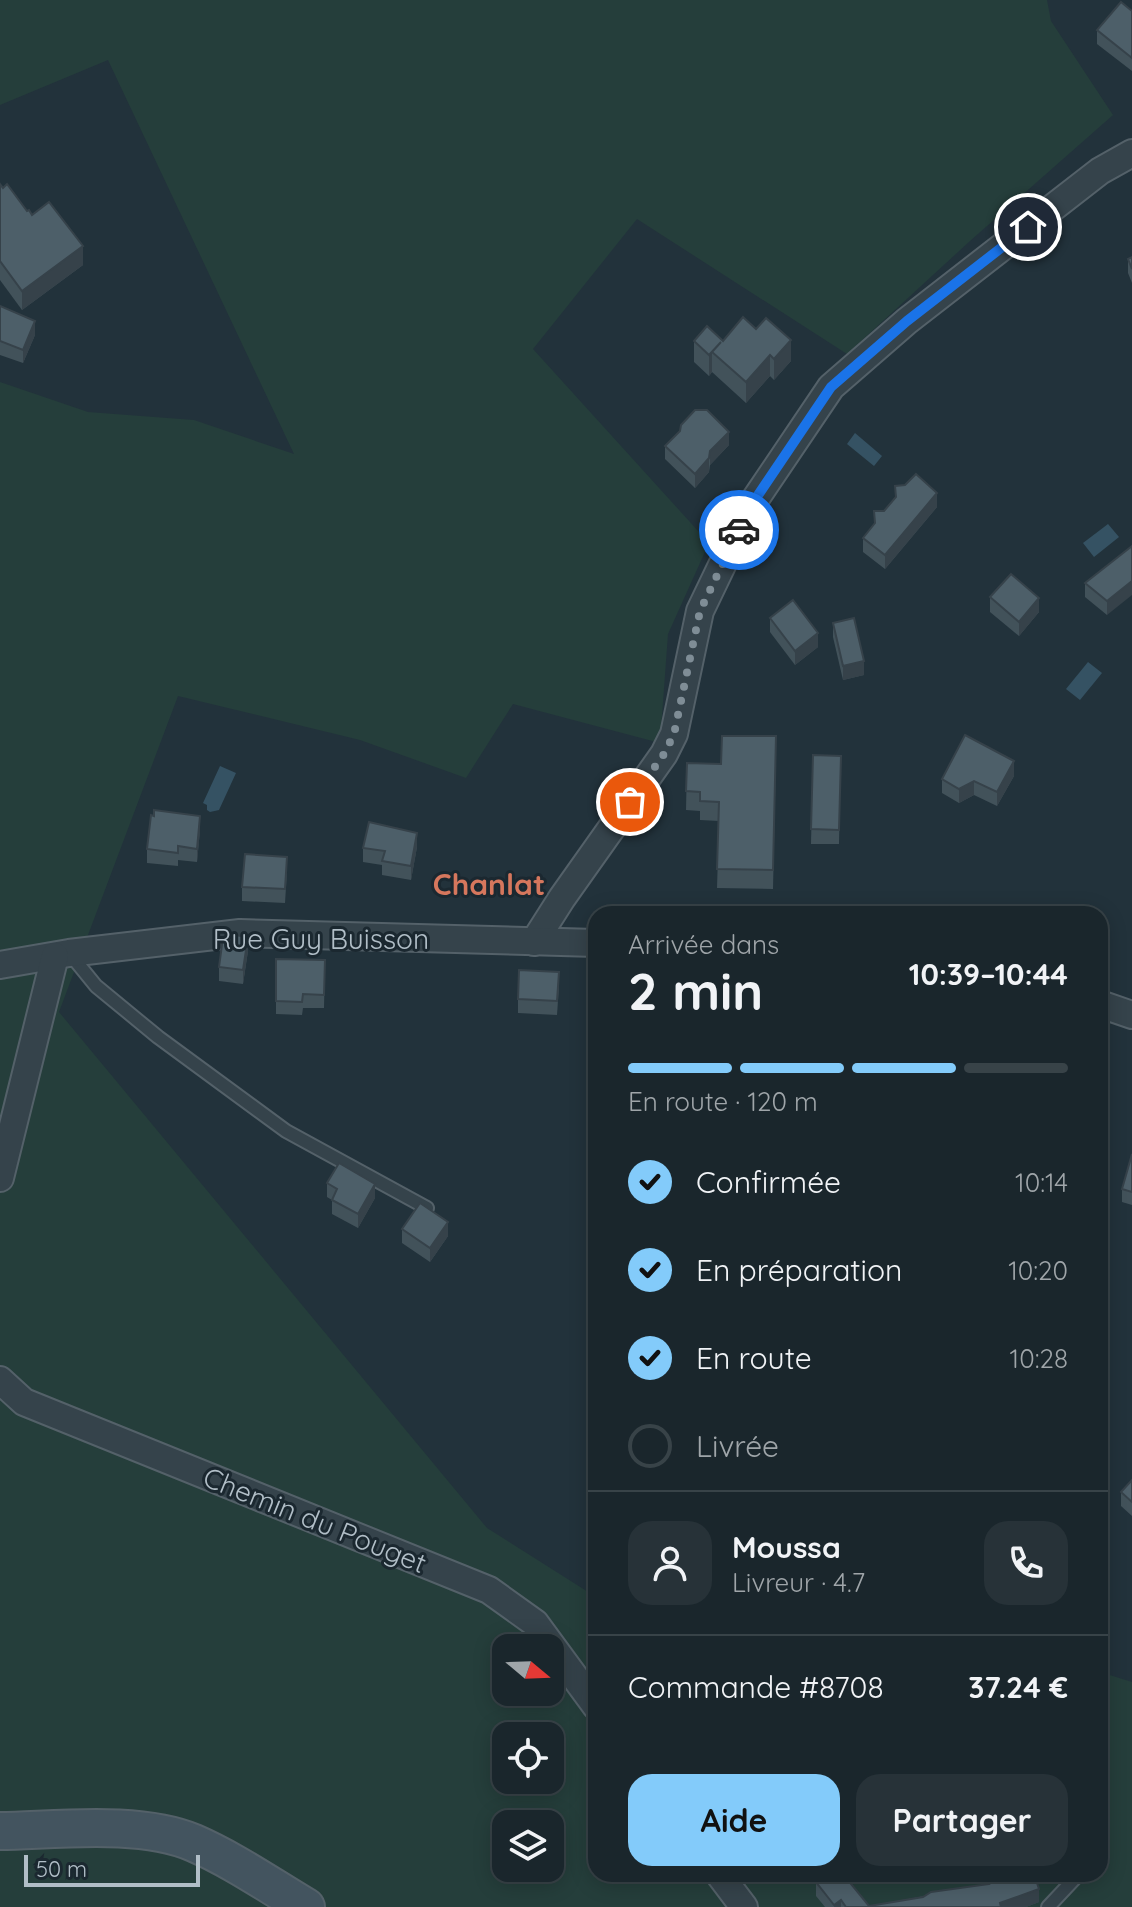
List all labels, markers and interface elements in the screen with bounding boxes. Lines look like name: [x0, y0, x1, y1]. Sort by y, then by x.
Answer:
pin: [994, 193, 1062, 261]
icon: home: [1006, 205, 1050, 249]
courier: [699, 490, 779, 570]
icon: car: [717, 508, 761, 552]
pin: [596, 768, 664, 836]
icon: bag: [608, 780, 652, 824]
district label: Chanlat: [433, 865, 545, 903]
street label: Rue Guy Buisson: [213, 921, 429, 956]
text: Arrivée dans: [628, 928, 779, 961]
text: 10:39–10:44: [909, 955, 1068, 993]
text: 2 min: [628, 958, 763, 1023]
text: En route · 120 m: [628, 1085, 818, 1118]
icon: check: [628, 1160, 672, 1204]
text: Confirmée: [696, 1163, 841, 1201]
text: 10:14: [1015, 1166, 1068, 1199]
icon: check: [628, 1248, 672, 1292]
text: En préparation: [696, 1251, 902, 1289]
text: 10:20: [1008, 1254, 1068, 1287]
icon: check: [628, 1336, 672, 1380]
text: En route: [696, 1339, 812, 1377]
text: 10:28: [1010, 1342, 1068, 1375]
text: Livrée: [696, 1427, 779, 1465]
street label: Chemin du Pouget: [198, 1459, 432, 1580]
button: person: [628, 1521, 712, 1605]
button: phone: [984, 1521, 1068, 1605]
text: Moussa: [732, 1528, 841, 1566]
text: Livreur · 4.7: [732, 1566, 865, 1599]
north arrow: [492, 1634, 564, 1706]
map controls: [492, 1634, 564, 1882]
text: Commande #8708: [628, 1668, 884, 1706]
text: 37.24 €: [968, 1668, 1068, 1706]
button: locate: [492, 1722, 564, 1794]
button: Aide: [628, 1774, 840, 1866]
button: Partager: [856, 1774, 1068, 1866]
button: layers: [492, 1810, 564, 1882]
scale bar: [24, 1851, 200, 1887]
text: 50 m: [36, 1855, 87, 1883]

